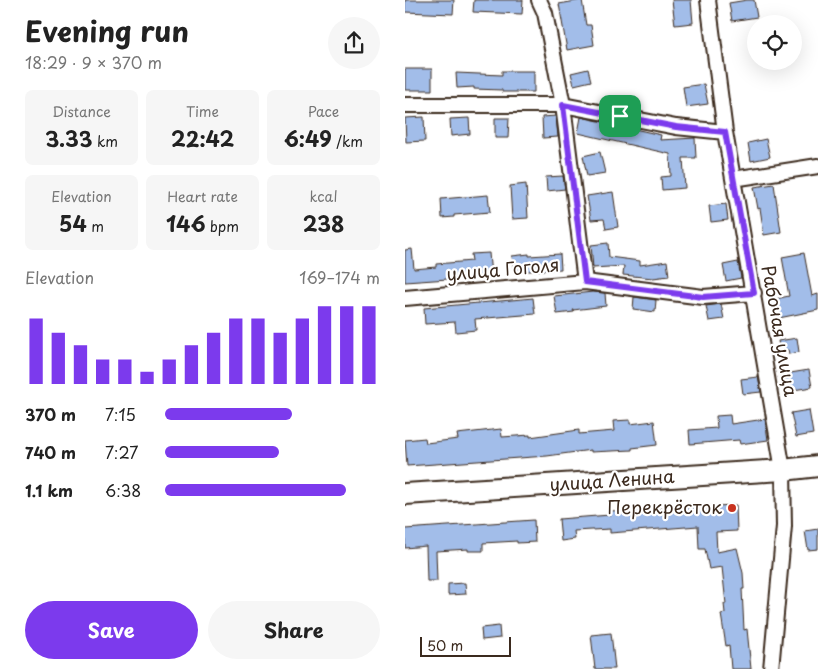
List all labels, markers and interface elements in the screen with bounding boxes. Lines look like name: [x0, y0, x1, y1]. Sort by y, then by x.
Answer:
text: Evening run: [25, 9, 189, 52]
map controls: [747, 15, 802, 70]
button: locate: [747, 15, 802, 70]
button: share: [328, 17, 380, 69]
text: 18:29 · 9 × 370 m: [25, 50, 162, 74]
pin: [599, 95, 641, 137]
text: Distance: [52, 101, 111, 122]
text: Time: [186, 101, 219, 122]
text: Pace: [308, 101, 339, 122]
icon: arrive: [606, 102, 634, 130]
text: 3.33: [45, 122, 92, 154]
text: 22:42: [171, 122, 234, 154]
text: 6:49: [284, 122, 332, 154]
text: km: [92, 131, 118, 152]
text: /km: [332, 131, 363, 152]
text: Elevation: [51, 186, 112, 207]
text: Heart rate: [167, 186, 238, 207]
text: kcal: [310, 186, 337, 207]
text: 54: [59, 207, 87, 239]
text: 146: [166, 207, 205, 239]
text: 238: [303, 207, 344, 239]
text: m: [87, 216, 104, 237]
text: bpm: [205, 216, 239, 237]
street label: улица Гоголя: [445, 250, 560, 287]
street label: Рабочая улица: [756, 263, 805, 399]
text: Elevation: [25, 265, 94, 289]
text: 169–174 m: [299, 265, 380, 289]
text: 370 m: [25, 402, 76, 426]
text: 7:15: [105, 402, 136, 426]
text: 740 m: [25, 440, 76, 464]
text: 7:27: [105, 440, 138, 464]
street label: улица Ленина: [549, 462, 676, 497]
text: 1.1 km: [25, 478, 73, 502]
text: 6:38: [105, 478, 141, 502]
place label: Перекрёсток: [607, 493, 722, 520]
marker: Перекрёсток: [726, 502, 738, 514]
button: Save: [25, 601, 198, 659]
button: Share: [208, 601, 380, 659]
scale bar: [420, 634, 511, 657]
text: 50 m: [427, 635, 463, 656]

